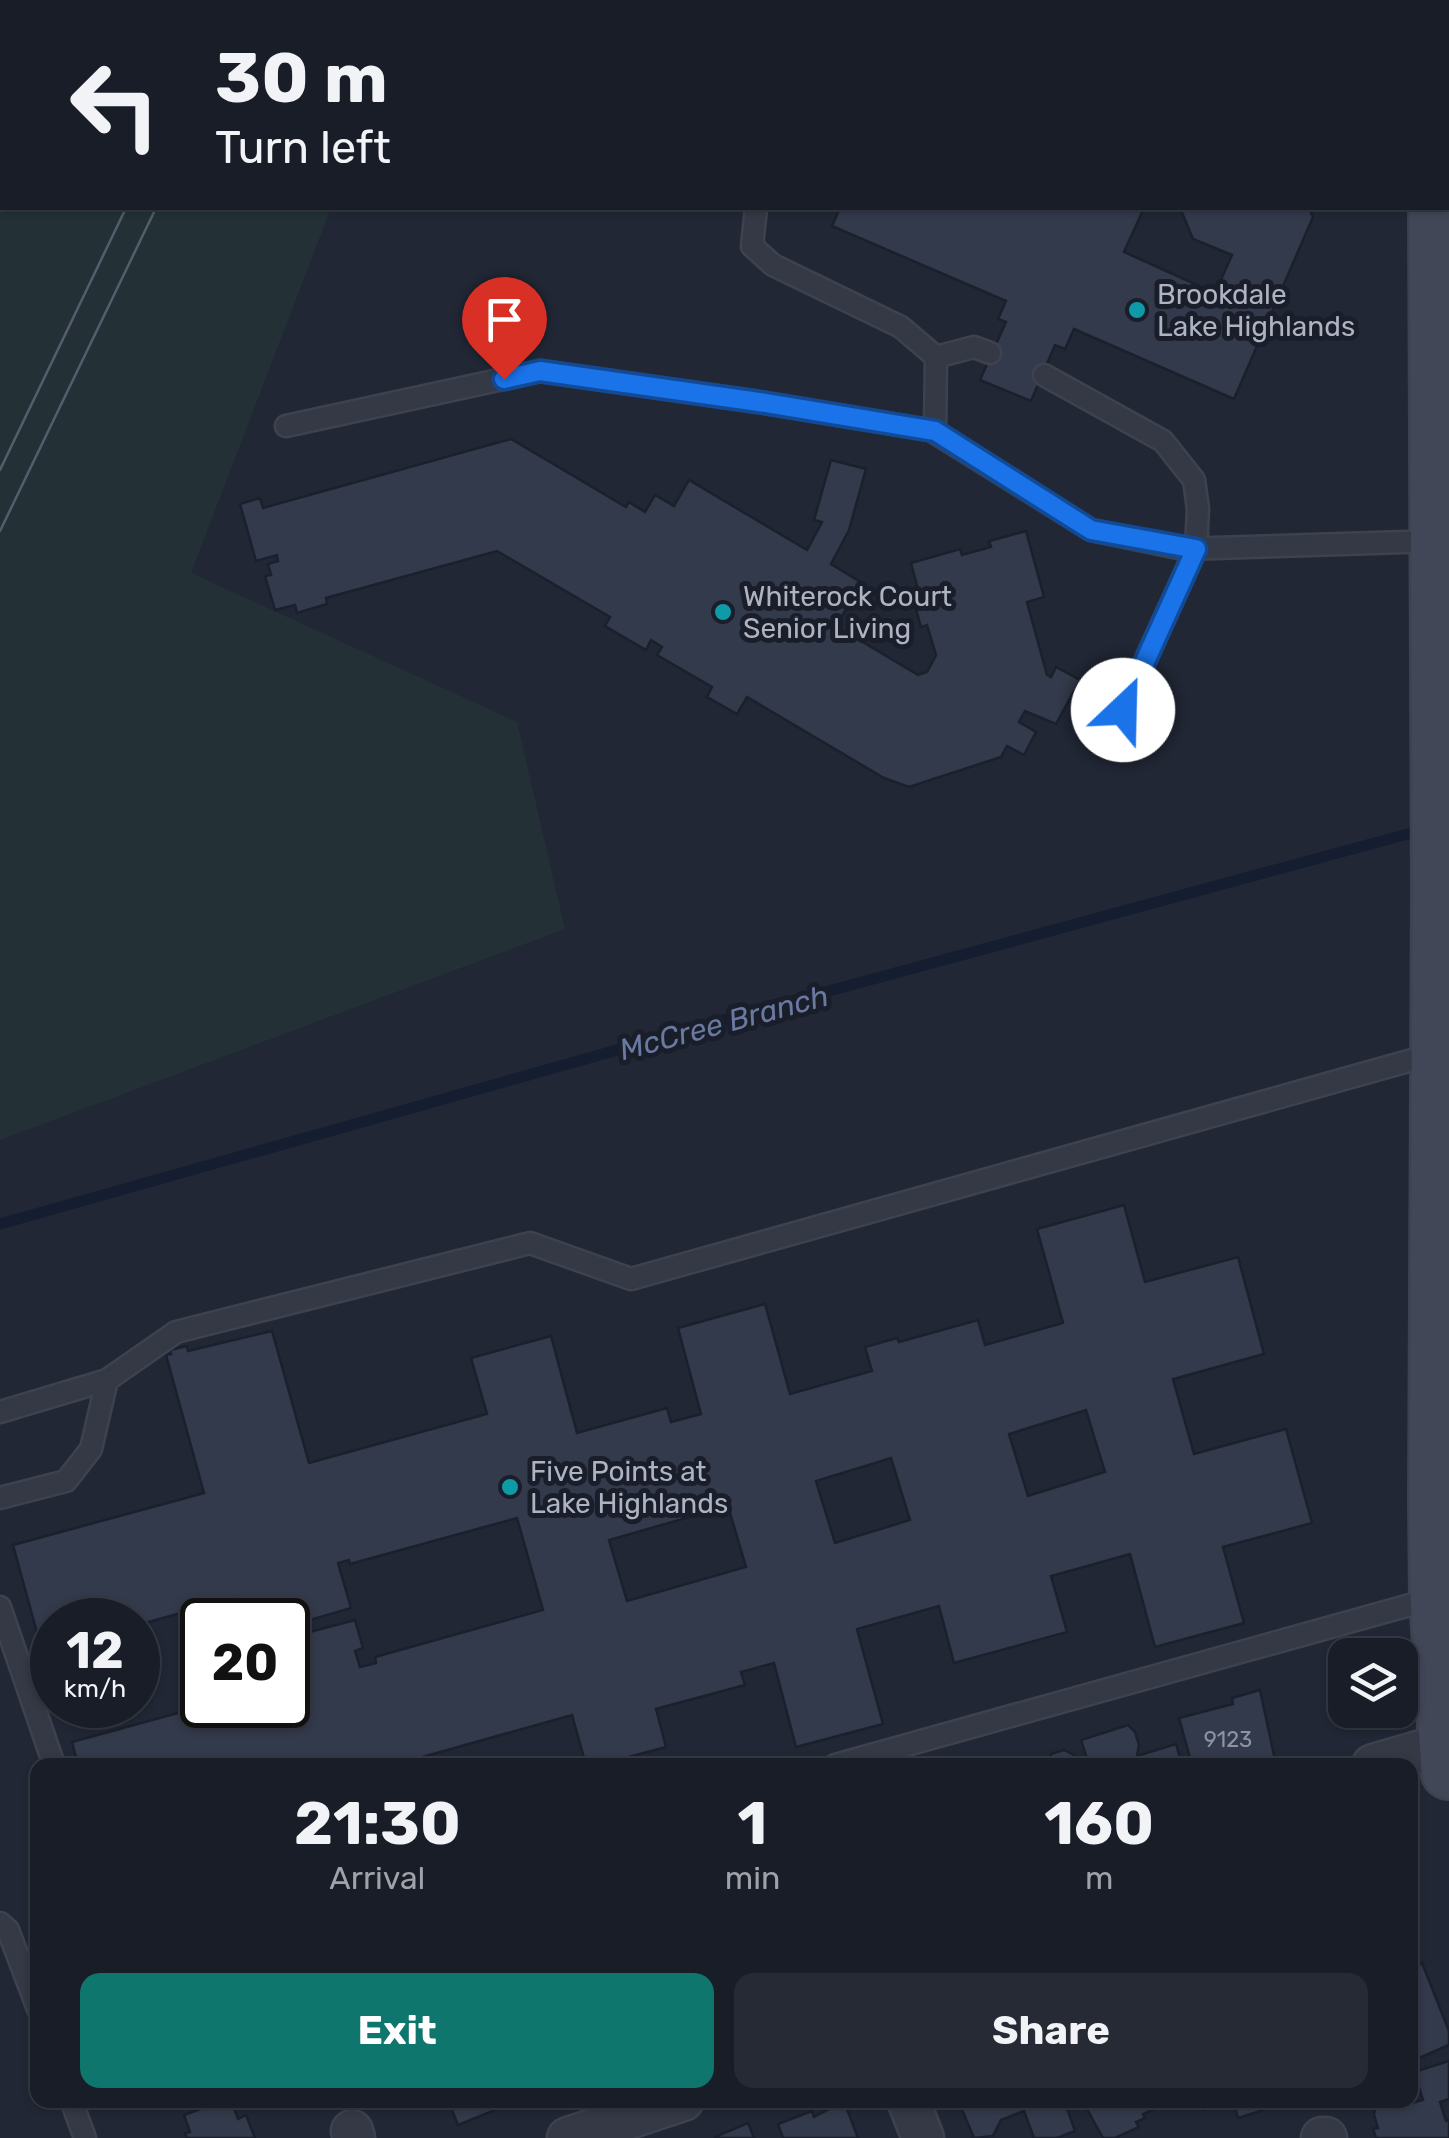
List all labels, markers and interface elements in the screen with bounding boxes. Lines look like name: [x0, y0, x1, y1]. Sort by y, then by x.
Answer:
text: 30 m: [215, 37, 388, 120]
icon: left: [50, 40, 180, 170]
text: Turn left: [215, 121, 391, 174]
pin: [462, 277, 547, 380]
place label: Brookdale Lake Highlands: [1157, 278, 1355, 343]
icon: arrive: [477, 292, 532, 347]
marker: Brookdale Lake Highlands: [1126, 299, 1148, 321]
place label: Whiterock Court Senior Living: [743, 580, 952, 645]
marker: Whiterock Court Senior Living: [712, 601, 734, 623]
position arrow: [1071, 658, 1175, 762]
water label: McCree Branch: [616, 978, 832, 1068]
place label: Five Points at Lake Highlands: [530, 1455, 728, 1520]
marker: Five Points at Lake Highlands: [499, 1476, 521, 1498]
speed limit sign: 20: [180, 1598, 310, 1728]
text: 12: [66, 1621, 124, 1681]
map controls: [1328, 1638, 1418, 1728]
button: layers: [1328, 1638, 1418, 1728]
text: km/h: [64, 1674, 126, 1703]
house number: 9123: [1204, 1726, 1252, 1753]
text: 21:30: [294, 1788, 461, 1859]
text: 1: [738, 1788, 767, 1859]
text: 160: [1044, 1788, 1154, 1859]
text: Arrival: [329, 1859, 425, 1897]
text: min: [725, 1859, 780, 1897]
text: m: [1085, 1859, 1113, 1897]
button: Exit: [80, 1973, 714, 2088]
button: Share: [734, 1973, 1368, 2088]

